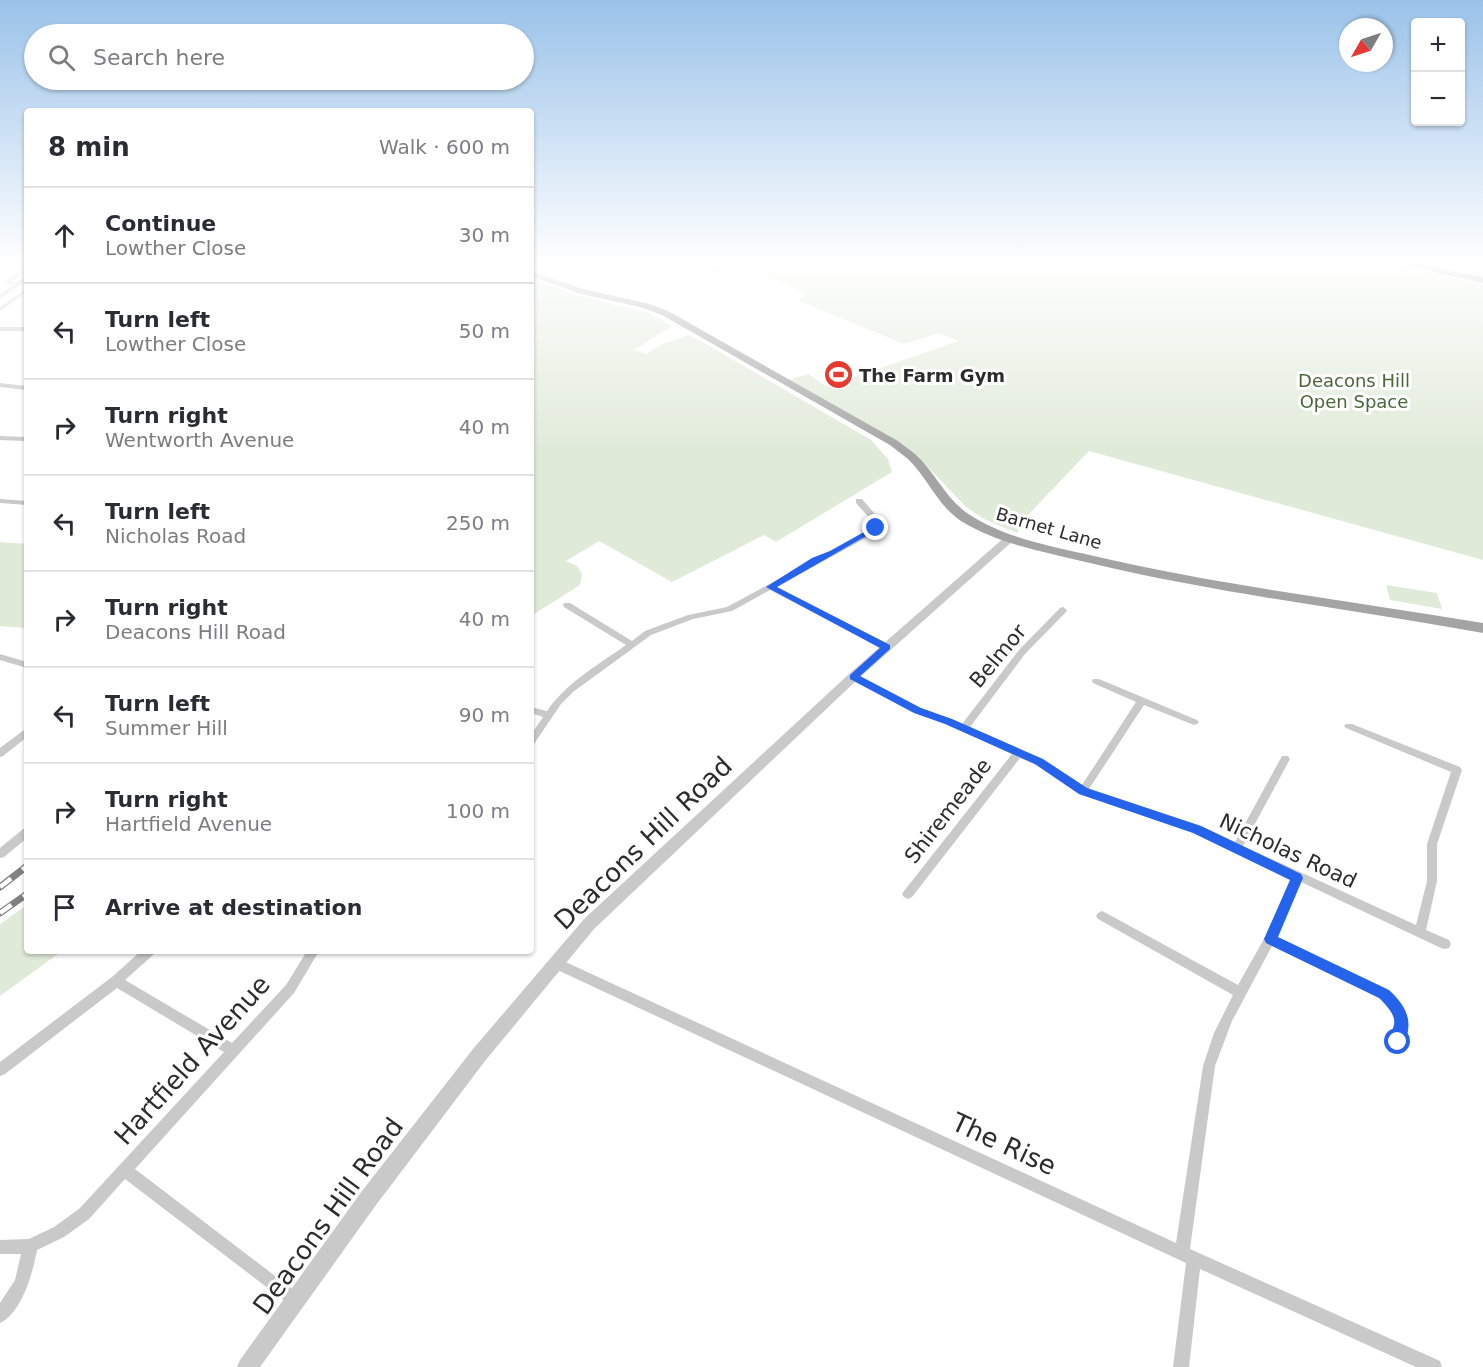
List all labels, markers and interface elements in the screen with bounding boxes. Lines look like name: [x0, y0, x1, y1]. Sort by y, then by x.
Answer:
north arrow: [1339, 18, 1393, 72]
map controls: [1411, 18, 1465, 126]
button: +: [1411, 18, 1465, 72]
search box: [24, 24, 534, 90]
icon: search: [45, 41, 78, 74]
text: Search here: [93, 45, 225, 70]
button: −: [1411, 72, 1465, 126]
text: 8 min: [48, 132, 130, 162]
text: Walk · 600 m: [379, 135, 510, 159]
text: Continue: [105, 211, 216, 236]
icon: ahead: [48, 219, 81, 252]
text: 30 m: [459, 223, 510, 247]
text: Lowther Close: [105, 236, 246, 260]
text: Turn left: [105, 307, 210, 332]
icon: left: [48, 315, 81, 348]
text: 50 m: [459, 319, 510, 343]
text: Lowther Close: [105, 332, 246, 356]
sports icon: The Farm Gym: [822, 359, 854, 391]
place label: The Farm Gym: [859, 365, 1005, 386]
park label: Deacons Hill Open Space: [1298, 370, 1410, 412]
text: Turn right: [105, 403, 228, 428]
icon: right: [48, 411, 81, 444]
text: 40 m: [459, 415, 510, 439]
text: Wentworth Avenue: [105, 428, 294, 452]
text: Turn left: [105, 499, 210, 524]
street label: Barnet Lane: [994, 503, 1104, 553]
icon: left: [48, 507, 81, 540]
text: 250 m: [446, 511, 510, 535]
route end: [862, 514, 888, 540]
text: Nicholas Road: [105, 524, 246, 548]
text: Turn right: [105, 595, 228, 620]
icon: right: [48, 603, 81, 636]
text: 40 m: [459, 607, 510, 631]
street label: Belmor: [965, 619, 1032, 692]
text: Deacons Hill Road: [105, 620, 286, 644]
text: Turn left: [105, 691, 210, 716]
icon: left: [48, 699, 81, 732]
text: 90 m: [459, 703, 510, 727]
text: Summer Hill: [105, 716, 228, 740]
street label: Deacons Hill Road: [548, 751, 738, 935]
street label: Shiremeade: [900, 754, 996, 868]
text: Turn right: [105, 787, 228, 812]
icon: right: [48, 795, 81, 828]
text: 100 m: [446, 799, 510, 823]
street label: Nicholas Road: [1216, 809, 1360, 893]
text: Hartfield Avenue: [105, 812, 272, 836]
icon: arrive: [48, 891, 81, 924]
text: Arrive at destination: [105, 895, 362, 920]
street label: Hartfield Avenue: [108, 969, 276, 1151]
route start: [1384, 1028, 1410, 1054]
street label: The Rise: [946, 1106, 1061, 1181]
street label: Deacons Hill Road: [247, 1112, 409, 1320]

